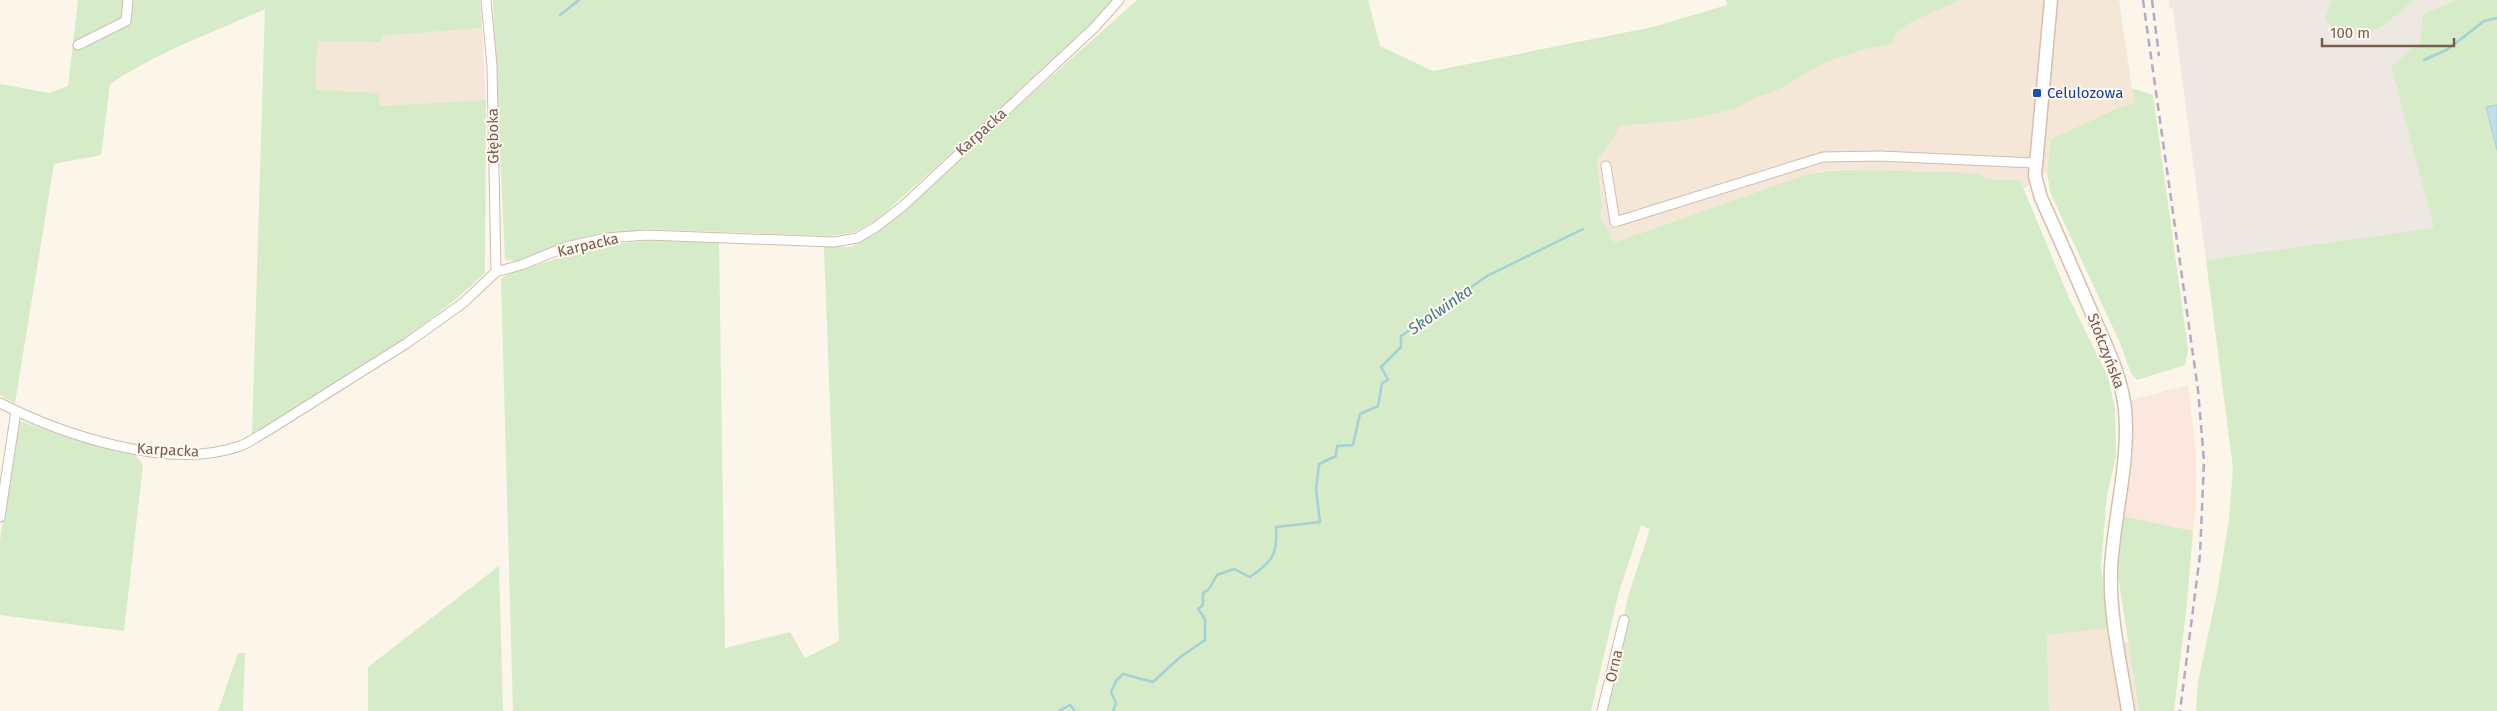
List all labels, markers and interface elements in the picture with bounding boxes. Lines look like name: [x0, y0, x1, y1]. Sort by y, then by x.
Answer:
scale bar: [2322, 15, 2454, 47]
text: 100 m: [2330, 24, 2370, 42]
place label: Celulozowa: [2047, 84, 2123, 102]
marker: Celulozowa: [2031, 87, 2043, 99]
street label: Karpacka: [952, 104, 1010, 160]
street label: Głęboka: [484, 108, 502, 164]
street label: Karpacka: [556, 229, 620, 261]
water label: Skolwinka: [1404, 280, 1476, 339]
street label: Stołczyńska: [2083, 311, 2129, 391]
street label: Karpacka: [136, 439, 200, 461]
street label: Orna: [1602, 648, 1626, 684]

